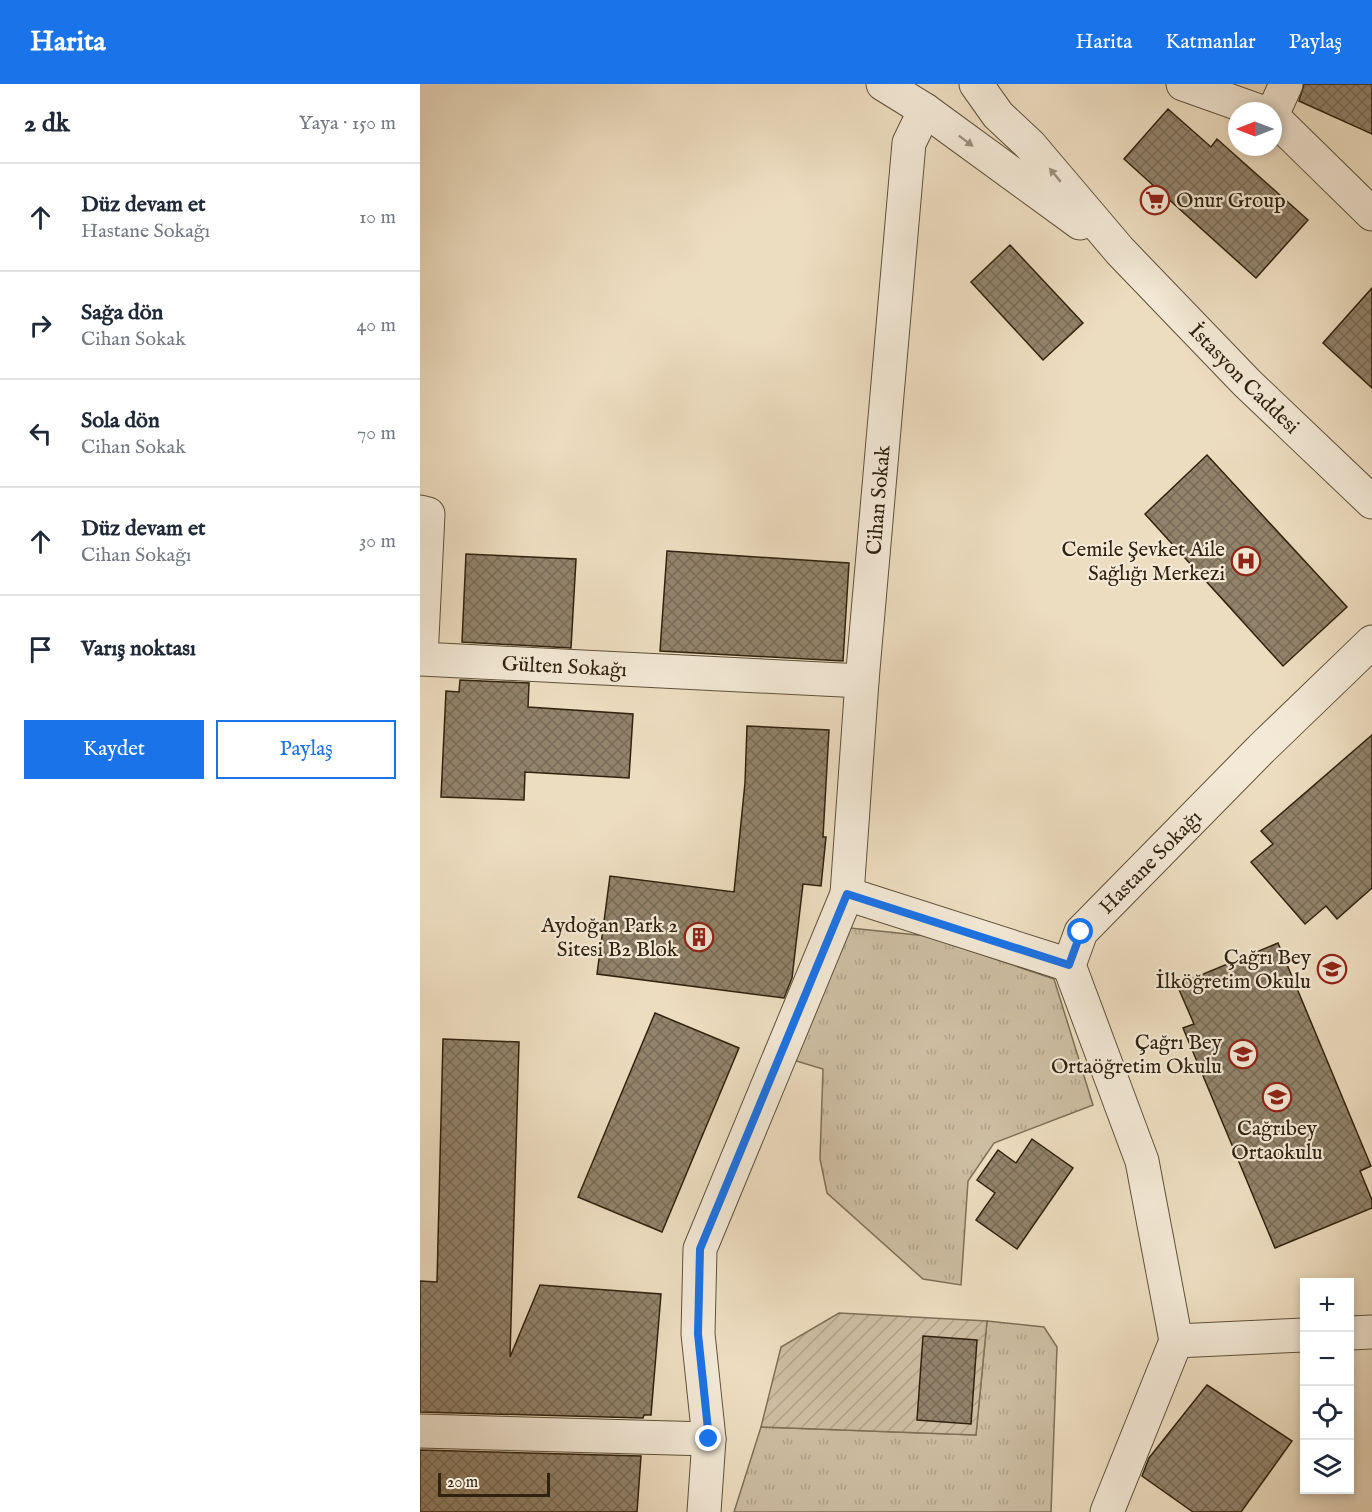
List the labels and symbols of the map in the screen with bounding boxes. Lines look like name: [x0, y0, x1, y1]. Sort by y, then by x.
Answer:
north arrow: [1228, 102, 1282, 156]
one-way arrow: [958, 134, 973, 146]
one-way arrow: [1049, 168, 1062, 183]
supermarket icon: Onur Group: [1139, 184, 1171, 216]
place label: Onur Group: [1176, 188, 1286, 215]
street label: İstasyon Caddesi: [1182, 318, 1305, 441]
street label: Cihan Sokak: [861, 443, 898, 556]
place label: Cemile Şevket Aile Sağlığı Merkezi: [1061, 537, 1225, 588]
hospital icon: Cemile Şevket Aile Sağlığı Merkezi: [1230, 545, 1262, 577]
street label: Gülten Sokağı: [501, 651, 628, 684]
street label: Hastane Sokağı: [1094, 805, 1208, 921]
place label: Aydoğan Park 2 Sitesi B2 Blok: [540, 913, 679, 964]
route start: [1067, 918, 1093, 944]
building icon: Aydoğan Park 2 Sitesi B2 Blok: [683, 921, 715, 953]
place label: Çağrı Bey İlköğretim Okulu: [1155, 945, 1312, 996]
school or university icon: Çağrı Bey İlköğretim Okulu: [1316, 953, 1348, 985]
place label: Çağrı Bey Ortaöğretim Okulu: [1051, 1030, 1223, 1081]
school or university icon: Çağrı Bey Ortaöğretim Okulu: [1227, 1038, 1259, 1070]
school or university icon: Cağrıbey Ortaokulu: [1261, 1081, 1293, 1113]
place label: Cağrıbey Ortaokulu: [1231, 1116, 1323, 1167]
route end: [695, 1425, 721, 1451]
scale bar: [438, 1470, 550, 1498]

